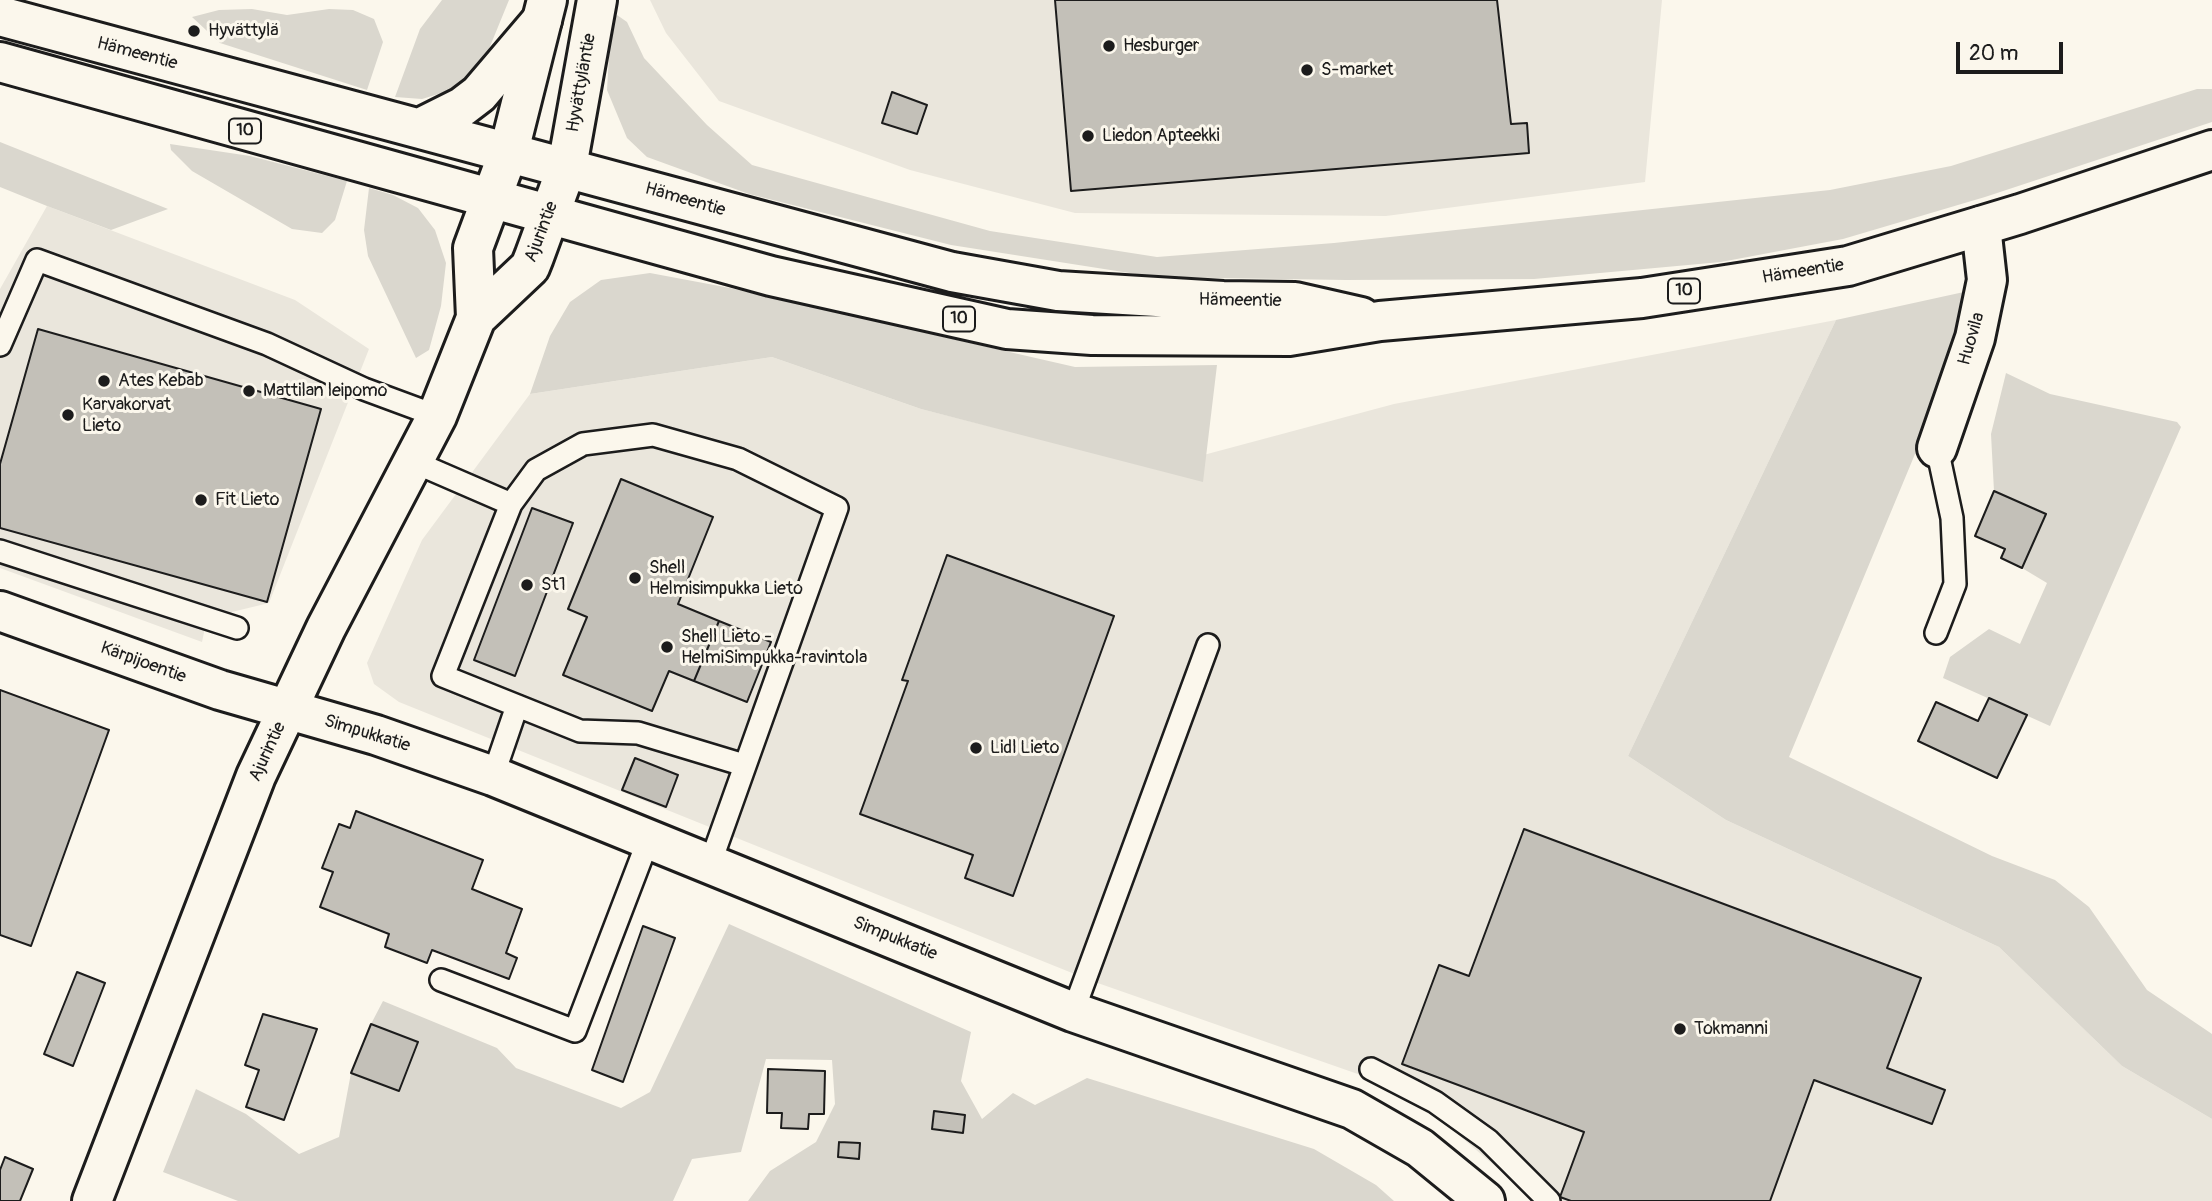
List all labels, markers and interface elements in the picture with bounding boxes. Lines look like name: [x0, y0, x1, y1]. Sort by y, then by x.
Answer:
place label: Hyvättylä: [208, 20, 279, 42]
marker: Hyvättylä: [186, 23, 202, 39]
scale bar: [1960, 28, 2067, 72]
street label: Hyvättyläntie: [563, 32, 601, 134]
street label: Hämeentie: [94, 33, 180, 75]
place label: Hesburger: [1123, 35, 1199, 57]
marker: Hesburger: [1101, 38, 1117, 54]
text: 20 m: [1969, 40, 2018, 67]
place label: S-market: [1321, 59, 1394, 81]
marker: S-market: [1299, 62, 1315, 78]
road number: 10: [229, 119, 261, 144]
place label: Liedon Apteekki: [1102, 125, 1220, 147]
marker: Liedon Apteekki: [1080, 128, 1096, 144]
street label: Hämeentie: [642, 178, 728, 222]
street label: Ajurintie: [521, 199, 563, 265]
street label: Hämeentie: [1760, 255, 1846, 289]
road number: 10: [1668, 278, 1700, 304]
street label: Hämeentie: [1198, 289, 1282, 313]
road number: 10: [943, 306, 975, 332]
street label: Huovila: [1954, 310, 1990, 368]
place label: Ates Kebab: [118, 370, 204, 392]
marker: Ates Kebab: [96, 373, 112, 389]
place label: Mattilan leipomo: [263, 380, 387, 402]
marker: Mattilan leipomo: [241, 383, 257, 399]
place label: Karvakorvat Lieto: [82, 394, 171, 436]
marker: Karvakorvat Lieto: [60, 407, 76, 423]
place label: Fit Lieto: [215, 489, 279, 511]
marker: Fit Lieto: [193, 492, 209, 508]
place label: Shell Helmisimpukka Lieto: [649, 557, 803, 600]
marker: Shell Helmisimpukka Lieto: [627, 570, 643, 586]
place label: St1: [541, 574, 566, 596]
marker: St1: [519, 577, 535, 593]
place label: Shell Lieto - HelmiSimpukka-ravintola: [681, 626, 867, 668]
street label: Kärpijoentie: [97, 638, 189, 688]
marker: Shell Lieto - HelmiSimpukka-ravintola: [659, 639, 675, 655]
street label: Simpukkatie: [321, 711, 413, 757]
street label: Ajurintie: [245, 719, 291, 785]
place label: Lidl Lieto: [990, 737, 1060, 759]
marker: Lidl Lieto: [968, 740, 984, 756]
street label: Simpukkatie: [850, 912, 940, 966]
place label: Tokmanni: [1694, 1018, 1768, 1040]
marker: Tokmanni: [1672, 1021, 1688, 1037]

